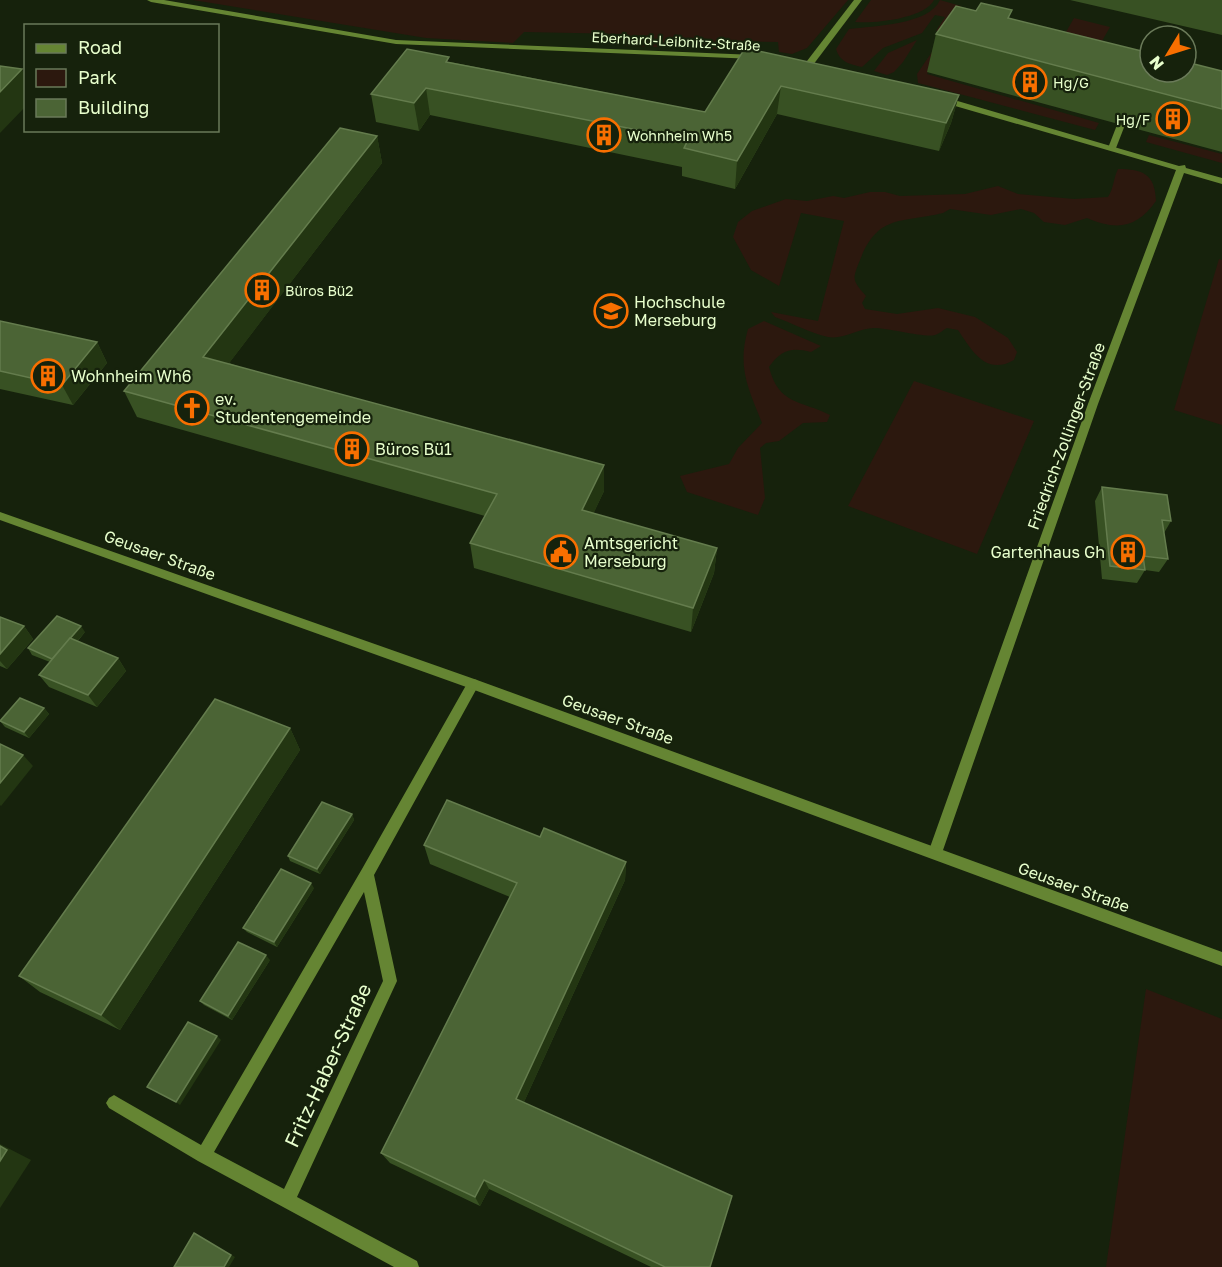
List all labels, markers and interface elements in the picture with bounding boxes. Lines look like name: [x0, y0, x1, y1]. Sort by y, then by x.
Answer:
legend: [24, 24, 219, 132]
north arrow: [1138, 24, 1198, 84]
street label: Eberhard-Leibnitz-Straße: [591, 28, 761, 54]
text: Road: [78, 36, 122, 58]
text: N: [1145, 52, 1168, 74]
building icon: Hg/G: [1012, 64, 1048, 100]
text: Park: [78, 66, 117, 88]
place label: Hg/G: [1053, 74, 1089, 91]
text: Building: [78, 96, 149, 118]
building icon: Hg/F: [1155, 101, 1191, 137]
place label: Hg/F: [1116, 111, 1150, 128]
building icon: Wohnheim Wh5: [586, 117, 622, 153]
place label: Wohnheim Wh5: [627, 127, 732, 144]
building icon: Büros Bü2: [244, 272, 280, 308]
place label: Büros Bü2: [285, 282, 353, 299]
place label: Hochschule Merseburg: [634, 292, 725, 330]
school or university icon: Hochschule Merseburg: [593, 293, 629, 329]
street label: Friedrich-Zollinger-Straße: [1023, 340, 1109, 532]
building icon: Wohnheim Wh6: [30, 358, 66, 394]
place label: Wohnheim Wh6: [71, 366, 191, 386]
place label: ev. Studentengemeinde: [215, 389, 371, 427]
church icon: ev. Studentengemeinde: [174, 390, 210, 426]
building icon: Büros Bü1: [334, 431, 370, 467]
place label: Büros Bü1: [375, 439, 452, 459]
street label: Geusaer Straße: [101, 526, 219, 584]
place label: Amtsgericht Merseburg: [584, 533, 678, 571]
public building icon: Amtsgericht Merseburg: [543, 534, 579, 570]
building icon: Gartenhaus Gh: [1110, 534, 1146, 570]
place label: Gartenhaus Gh: [990, 542, 1105, 562]
street label: Geusaer Straße: [559, 690, 677, 748]
street label: Geusaer Straße: [1015, 858, 1133, 916]
street label: Fritz-Haber-Straße: [279, 979, 375, 1151]

